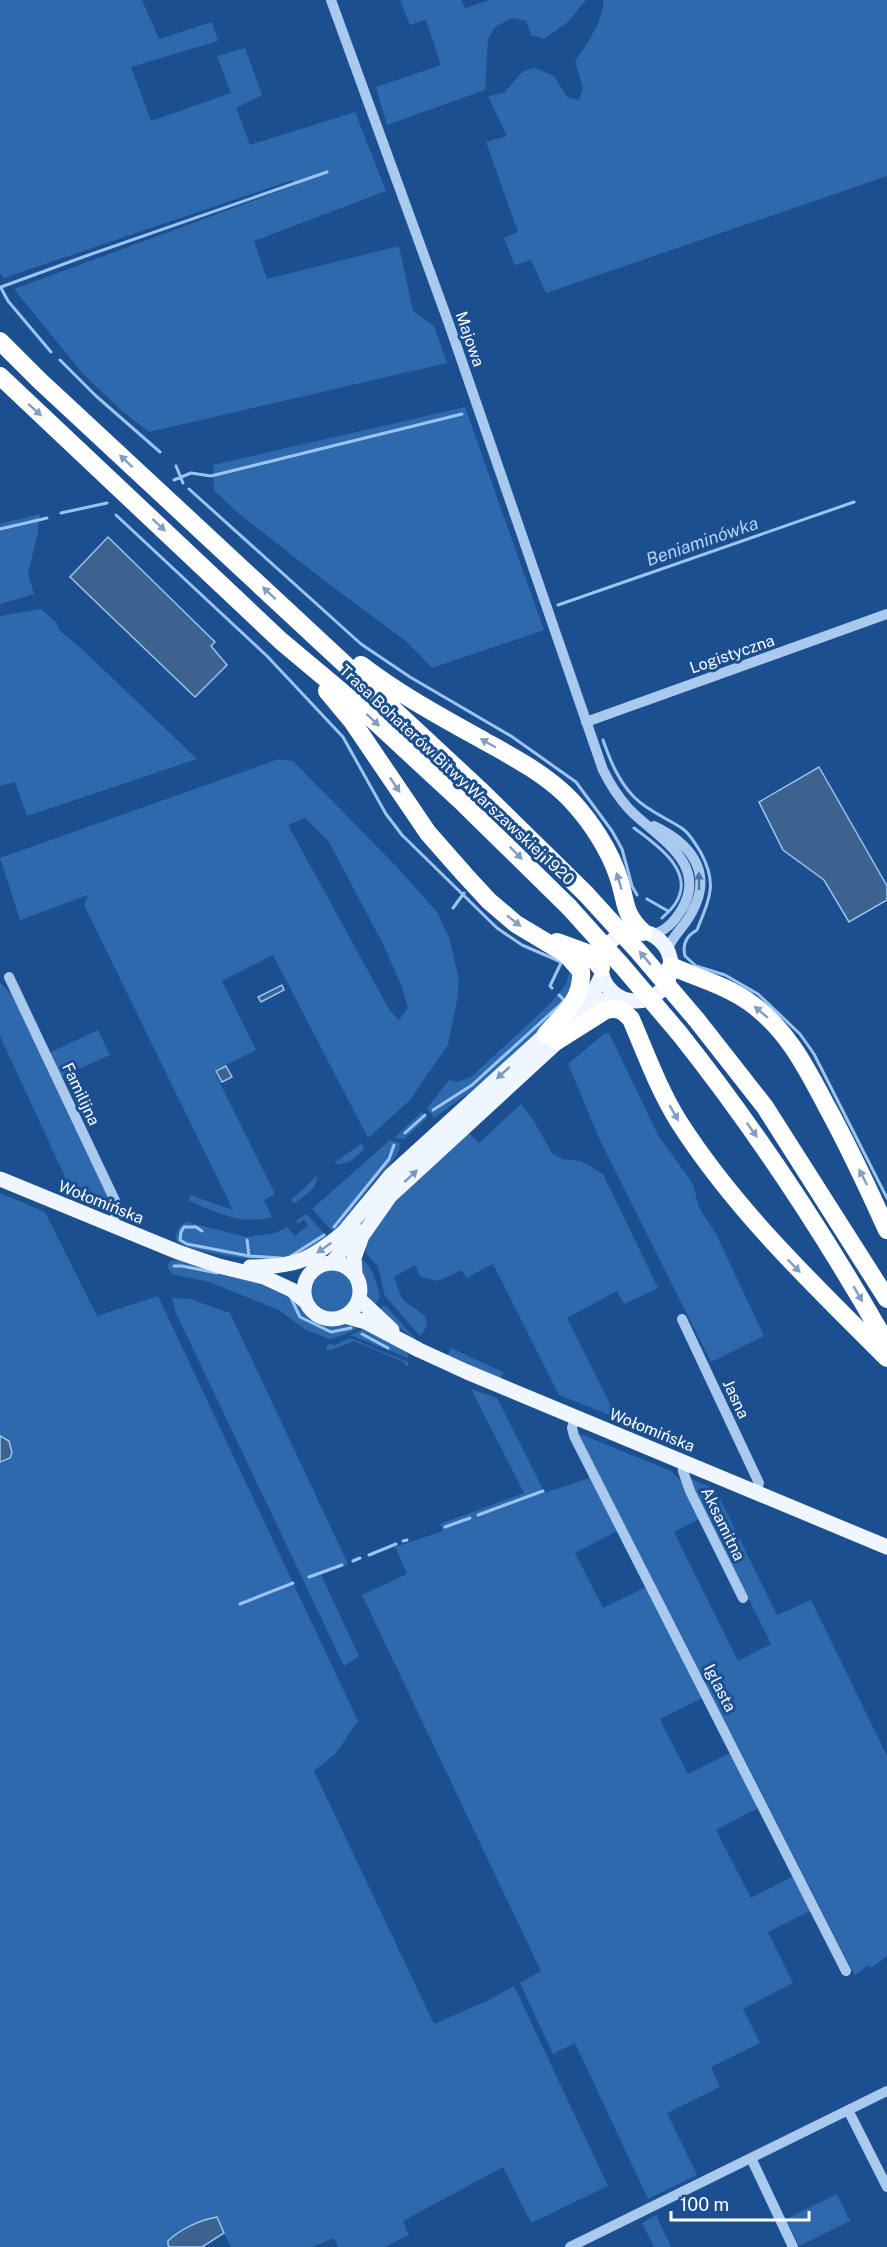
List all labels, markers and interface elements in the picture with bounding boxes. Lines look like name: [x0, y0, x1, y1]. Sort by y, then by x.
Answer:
street label: Majowa: [452, 309, 488, 369]
one-way arrow: [27, 403, 42, 416]
one-way arrow: [119, 454, 134, 468]
water label: Beniaminówka: [643, 512, 761, 570]
one-way arrow: [152, 518, 167, 532]
one-way arrow: [262, 586, 277, 600]
street label: Logistyczna: [687, 631, 777, 677]
street label: Trasa Bohaterów Bitwy Warszawskiej 1920: [336, 661, 579, 889]
one-way arrow: [366, 713, 381, 727]
one-way arrow: [480, 738, 496, 749]
one-way arrow: [389, 777, 401, 793]
one-way arrow: [508, 846, 522, 860]
one-way arrow: [614, 872, 623, 890]
one-way arrow: [694, 872, 704, 891]
one-way arrow: [506, 915, 522, 928]
one-way arrow: [638, 950, 651, 966]
one-way arrow: [754, 1005, 769, 1019]
street label: Familijna: [58, 1060, 104, 1128]
one-way arrow: [496, 1066, 511, 1079]
one-way arrow: [669, 1104, 679, 1121]
one-way arrow: [746, 1122, 758, 1138]
one-way arrow: [858, 1168, 868, 1185]
one-way arrow: [403, 1170, 418, 1183]
street label: Wołomińska: [55, 1176, 147, 1228]
one-way arrow: [316, 1242, 332, 1254]
one-way arrow: [787, 1258, 801, 1273]
one-way arrow: [853, 1286, 863, 1303]
street label: Jasna: [719, 1376, 753, 1422]
street label: Wołomińska: [606, 1404, 698, 1456]
street label: Aksamitna: [697, 1484, 749, 1564]
street label: Iglasta: [700, 1661, 740, 1715]
scale bar: [671, 2184, 809, 2222]
text: 100 m: [680, 2194, 729, 2215]

